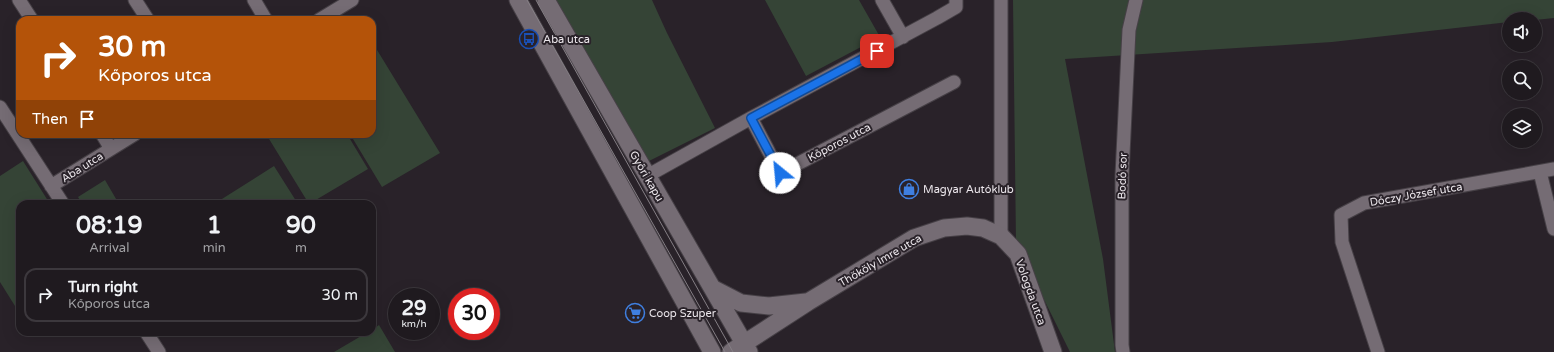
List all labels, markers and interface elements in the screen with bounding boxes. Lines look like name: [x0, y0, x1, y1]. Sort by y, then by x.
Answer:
map controls: [1502, 12, 1542, 148]
button: sound: [1502, 12, 1542, 52]
bus stop icon: Aba utca: [518, 28, 540, 50]
text: 30 m: [98, 30, 166, 64]
icon: right: [32, 32, 84, 84]
place label: Aba utca: [543, 33, 590, 46]
pin: [860, 34, 894, 68]
icon: arrive: [866, 40, 888, 62]
button: search: [1502, 60, 1542, 100]
text: Kőporos utca: [98, 64, 212, 86]
icon: arrive: [76, 108, 98, 130]
button: layers: [1502, 108, 1542, 148]
text: Then: [32, 110, 68, 128]
street label: Kőporos utca: [806, 120, 873, 164]
street label: Aba utca: [59, 149, 106, 185]
street label: Győri kapu: [627, 149, 666, 204]
position arrow: [759, 152, 801, 194]
street label: Bodó sor: [1115, 152, 1130, 200]
shop icon: Magyar Autóklub: [898, 178, 920, 200]
street label: Dóczy József utca: [1369, 180, 1463, 209]
place label: Magyar Autóklub: [923, 183, 1014, 196]
text: 08:19: [76, 211, 143, 240]
text: 1: [207, 211, 222, 240]
text: 90: [286, 211, 316, 240]
street label: Thököly Imre utca: [837, 231, 924, 289]
text: Arrival: [89, 240, 129, 256]
text: min: [203, 240, 226, 256]
text: m: [295, 240, 307, 256]
street label: Vologda utca: [1013, 258, 1048, 327]
text: Turn right: [68, 278, 138, 296]
icon: right: [34, 284, 56, 306]
text: 30 m: [321, 286, 358, 304]
speed limit sign: 30: [448, 288, 500, 340]
text: Kőporos utca: [68, 296, 150, 312]
text: 29: [401, 297, 427, 321]
supermarket icon: Coop Szuper: [624, 302, 646, 324]
place label: Coop Szuper: [649, 307, 717, 320]
text: km/h: [401, 318, 427, 330]

